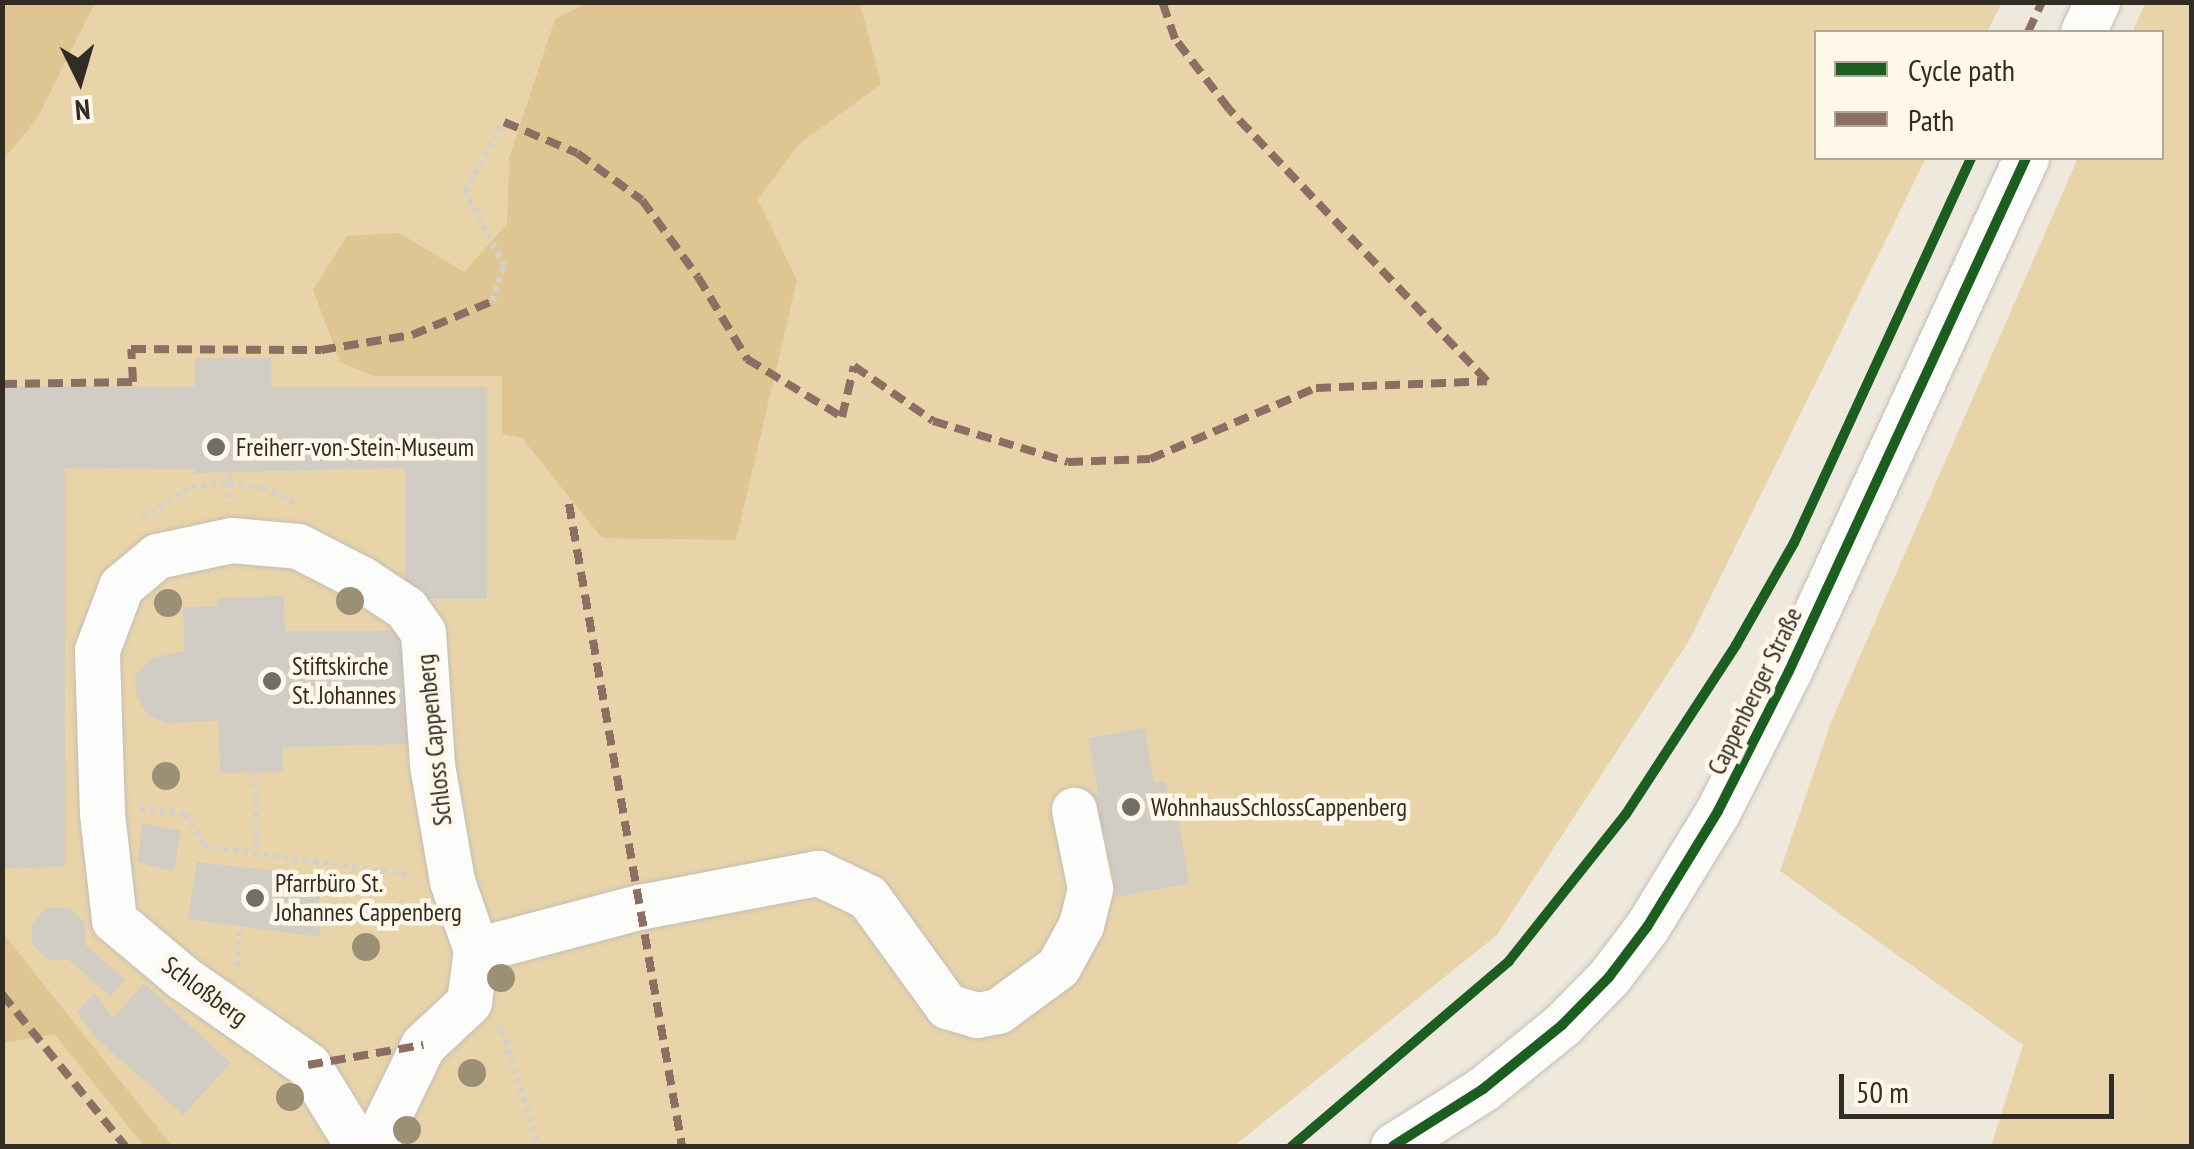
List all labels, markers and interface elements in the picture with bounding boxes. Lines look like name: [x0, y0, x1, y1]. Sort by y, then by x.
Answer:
north arrow: [30, 30, 130, 130]
legend: [1814, 30, 2164, 160]
text: Cycle path: [1908, 50, 2015, 89]
text: N: [74, 91, 92, 129]
text: Path: [1908, 100, 1954, 139]
place label: Freiherr-von-Stein-Museum: [236, 432, 474, 462]
marker: Freiherr-von-Stein-Museum: [205, 436, 227, 458]
street label: Cappenberger Straße: [1702, 602, 1808, 780]
place label: Stiftskirche St. Johannes: [292, 652, 398, 711]
street label: Schloss Cappenberg: [410, 653, 458, 827]
marker: Stiftskirche St. Johannes: [261, 670, 283, 692]
place label: WohnhausSchlossCappenberg: [1151, 792, 1407, 822]
marker: WohnhausSchlossCappenberg: [1120, 796, 1142, 818]
place label: Pfarrbüro St. Johannes Cappenberg: [275, 869, 462, 928]
marker: Pfarrbüro St. Johannes Cappenberg: [244, 887, 266, 909]
street label: Schloßberg: [156, 950, 254, 1032]
scale bar: [1844, 1054, 2119, 1116]
text: 50 m: [1856, 1072, 1909, 1111]

